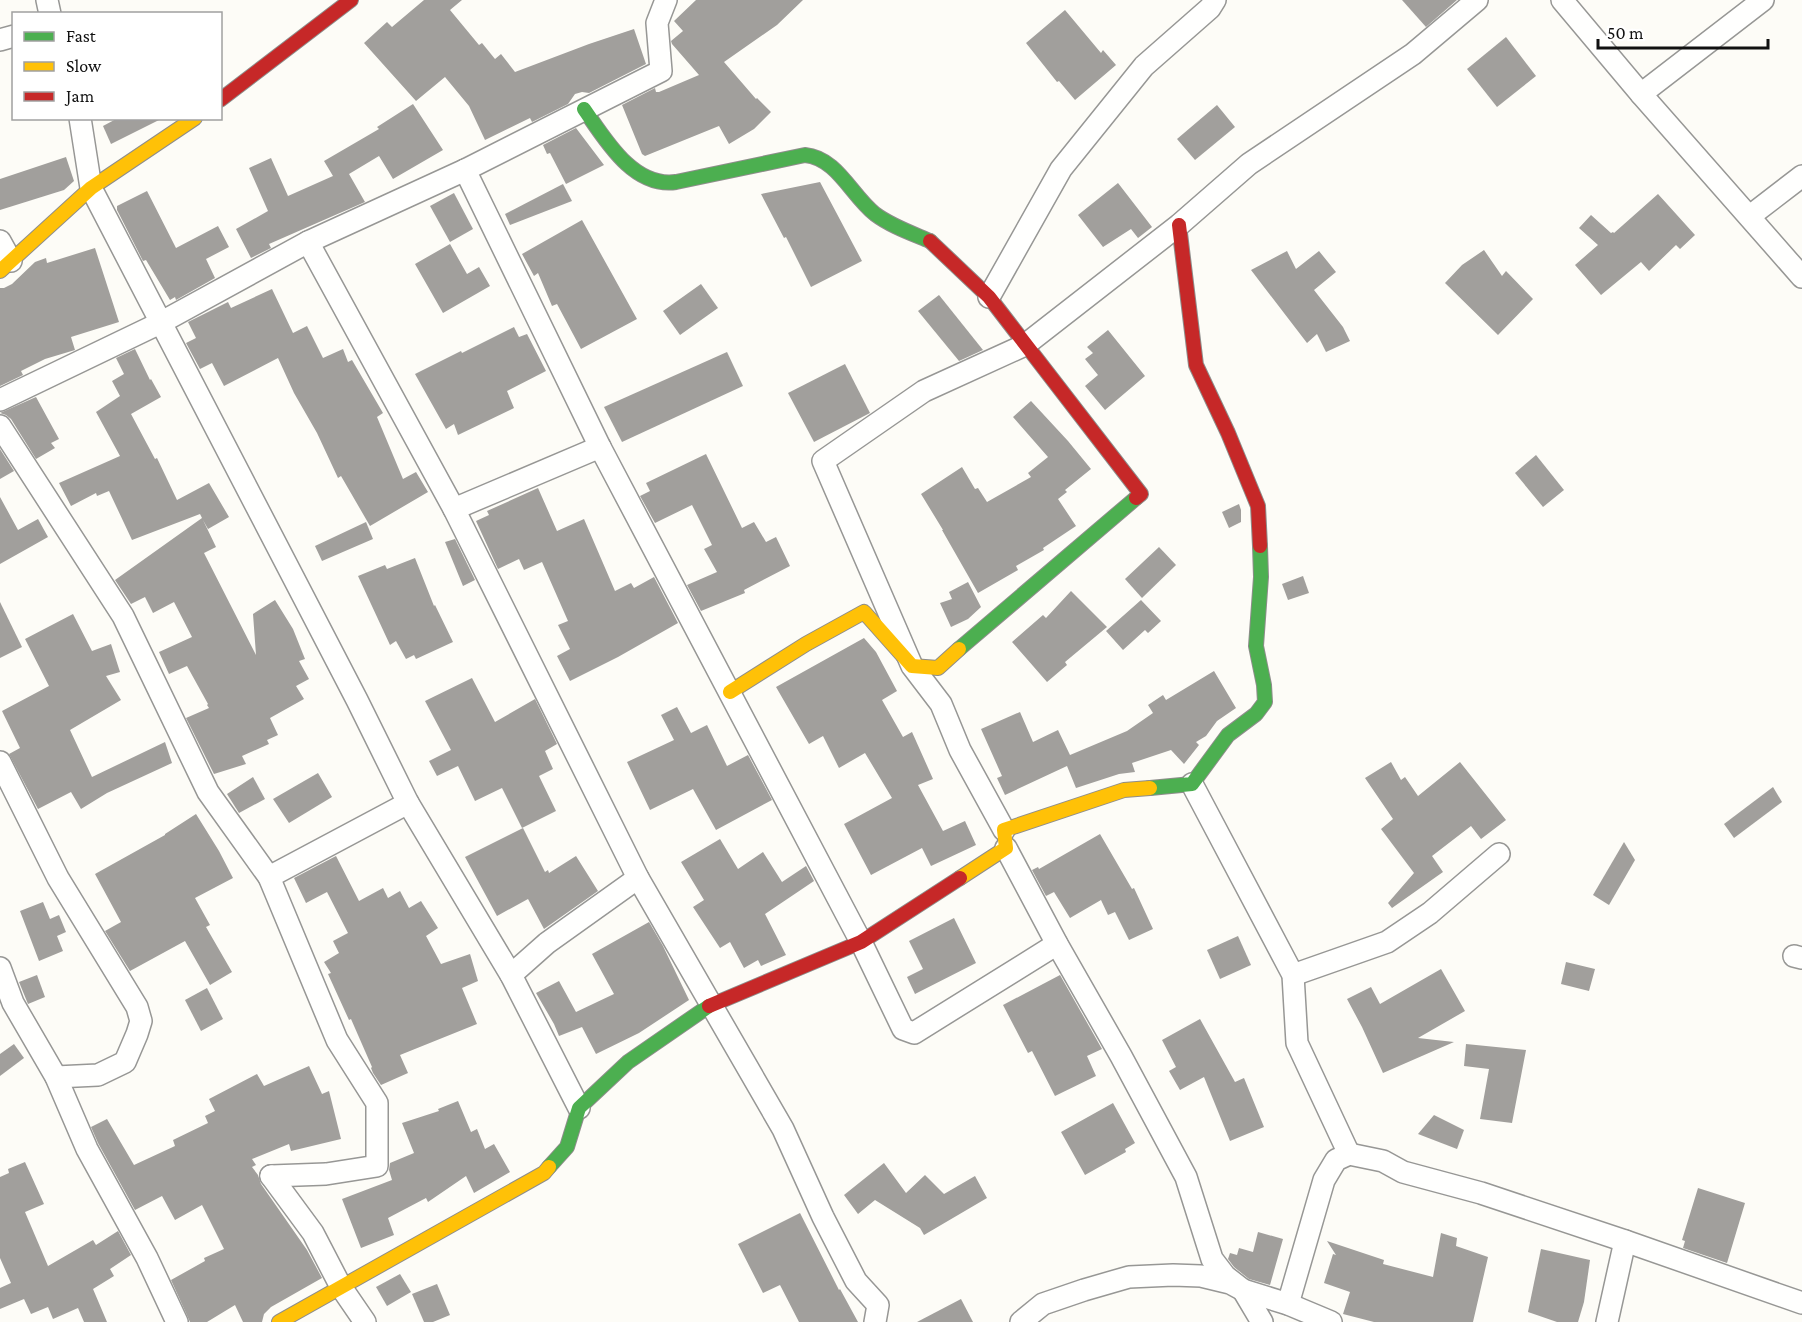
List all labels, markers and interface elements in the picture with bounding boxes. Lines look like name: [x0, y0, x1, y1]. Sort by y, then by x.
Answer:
legend: [12, 12, 222, 120]
scale bar: [1598, 12, 1768, 50]
text: 50 m: [1607, 23, 1644, 43]
text: Fast: [66, 26, 97, 46]
text: Slow: [66, 56, 102, 76]
text: Jam: [64, 86, 95, 106]

